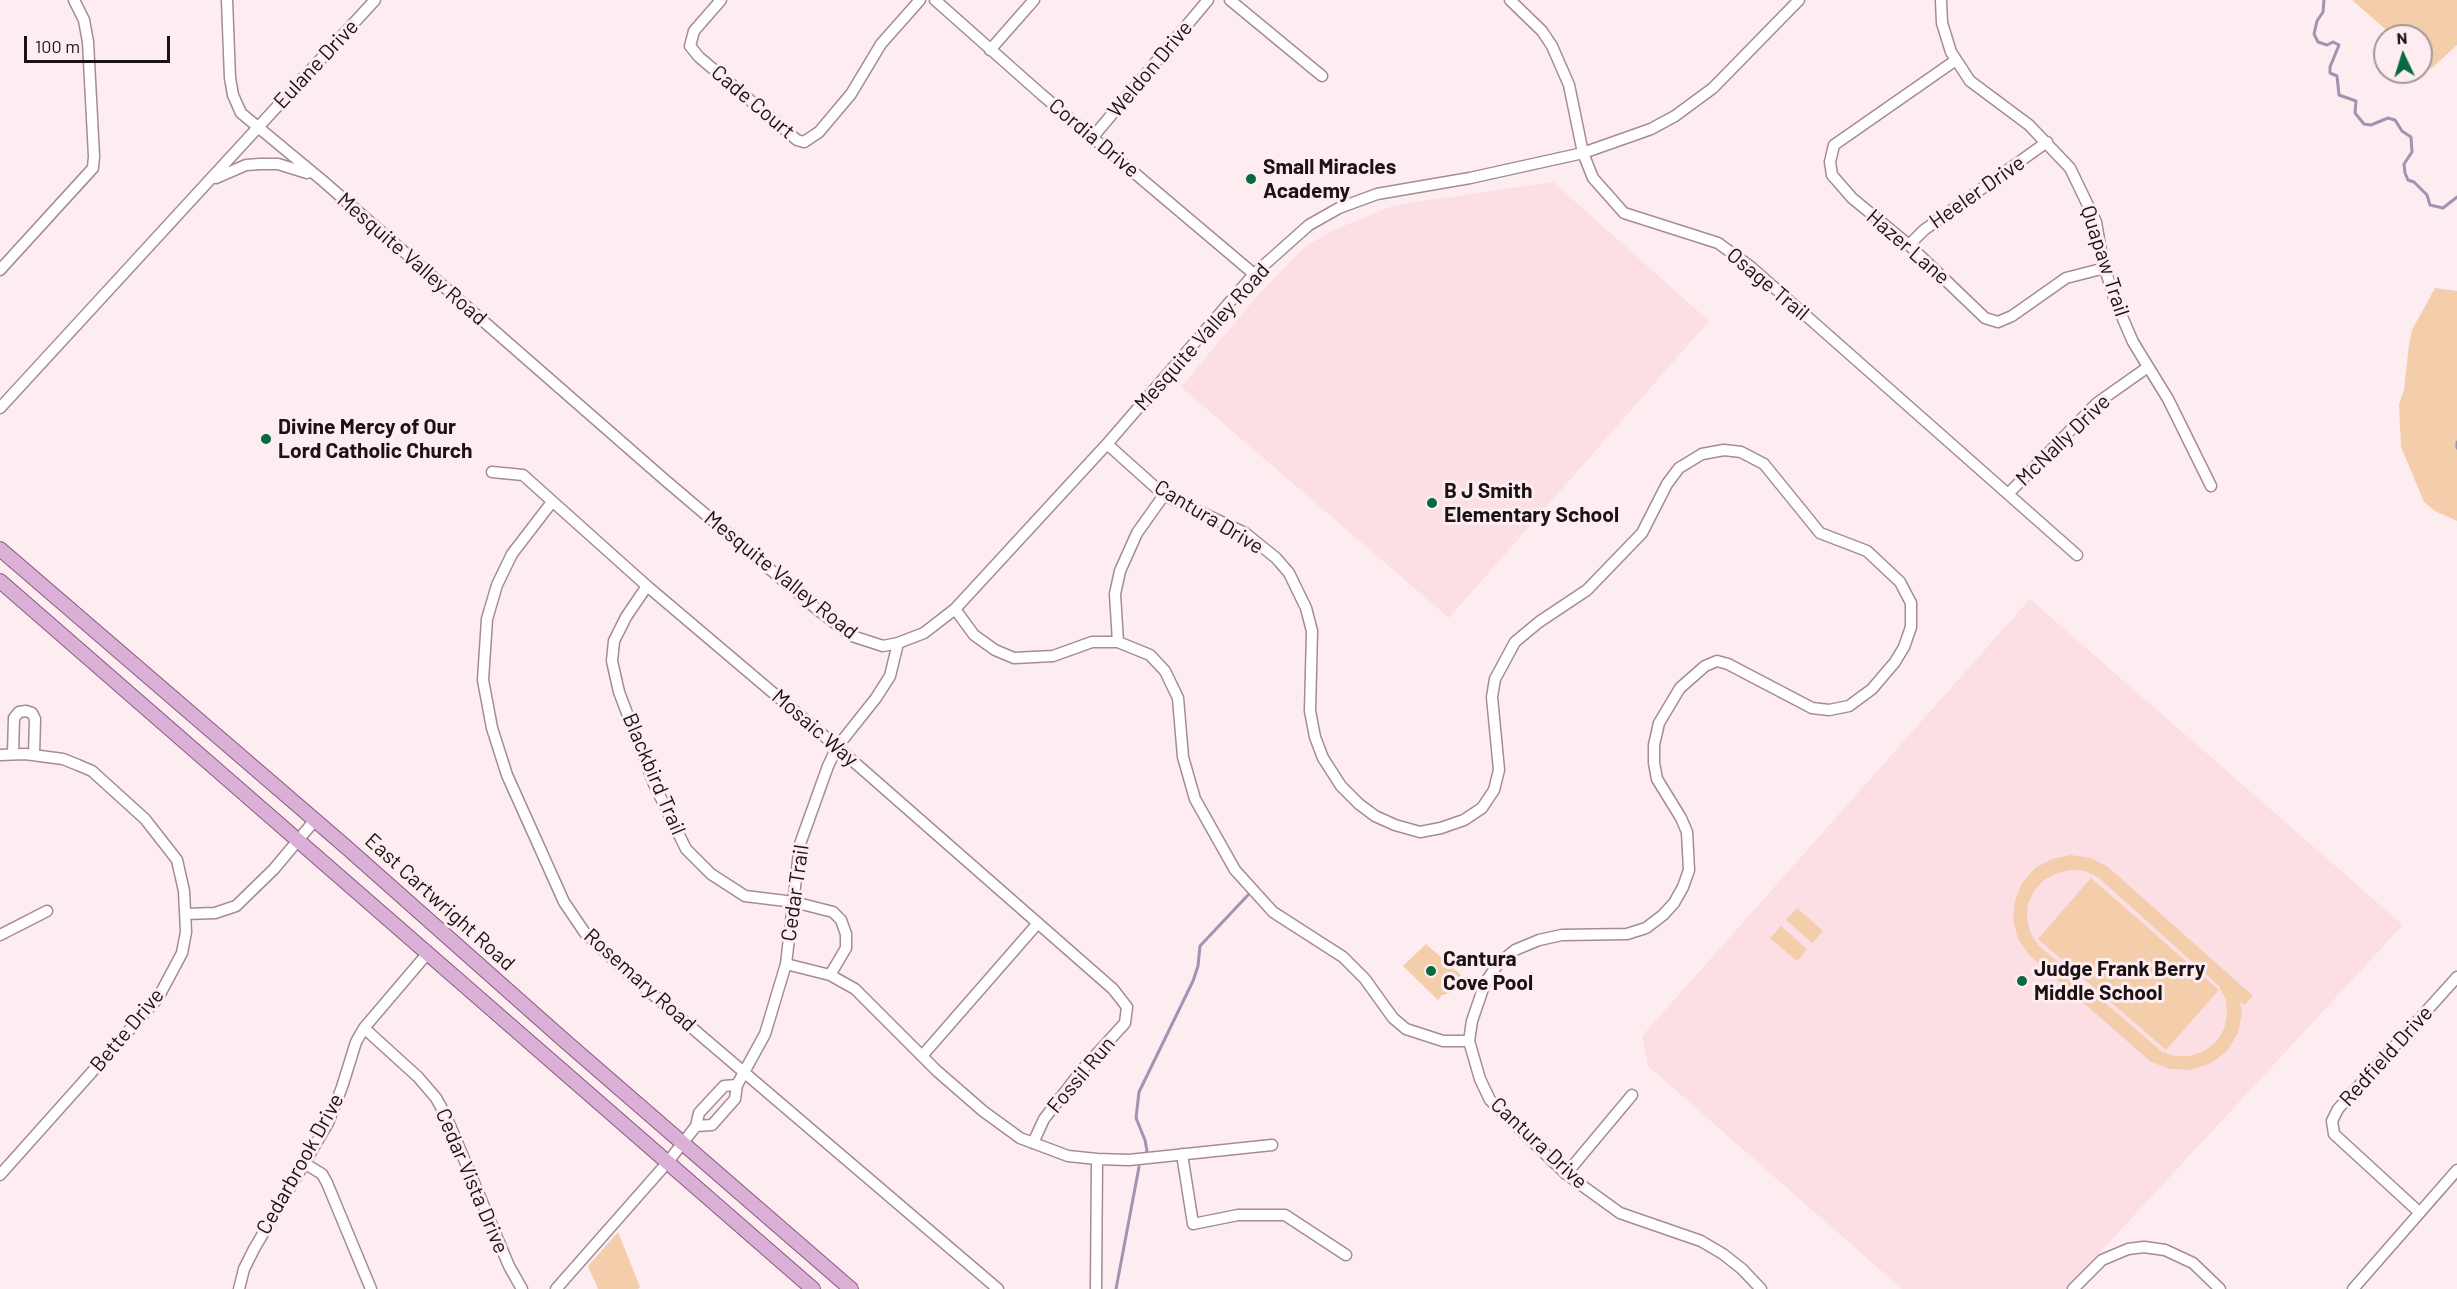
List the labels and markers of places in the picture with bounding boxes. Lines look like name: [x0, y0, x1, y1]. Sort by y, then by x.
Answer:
place label: Small Miracles Academy: [1263, 154, 1396, 204]
marker: Small Miracles Academy: [1244, 172, 1258, 186]
place label: Divine Mercy of Our Lord Catholic Church: [278, 414, 472, 464]
marker: Divine Mercy of Our Lord Catholic Church: [259, 432, 273, 446]
place label: B J Smith Elementary School: [1444, 478, 1619, 528]
marker: B J Smith Elementary School: [1425, 496, 1439, 510]
place label: Cantura Cove Pool: [1443, 946, 1533, 996]
place label: Judge Frank Berry Middle School: [2034, 956, 2205, 1006]
marker: Cantura Cove Pool: [1424, 964, 1438, 978]
marker: Judge Frank Berry Middle School: [2015, 974, 2029, 988]

